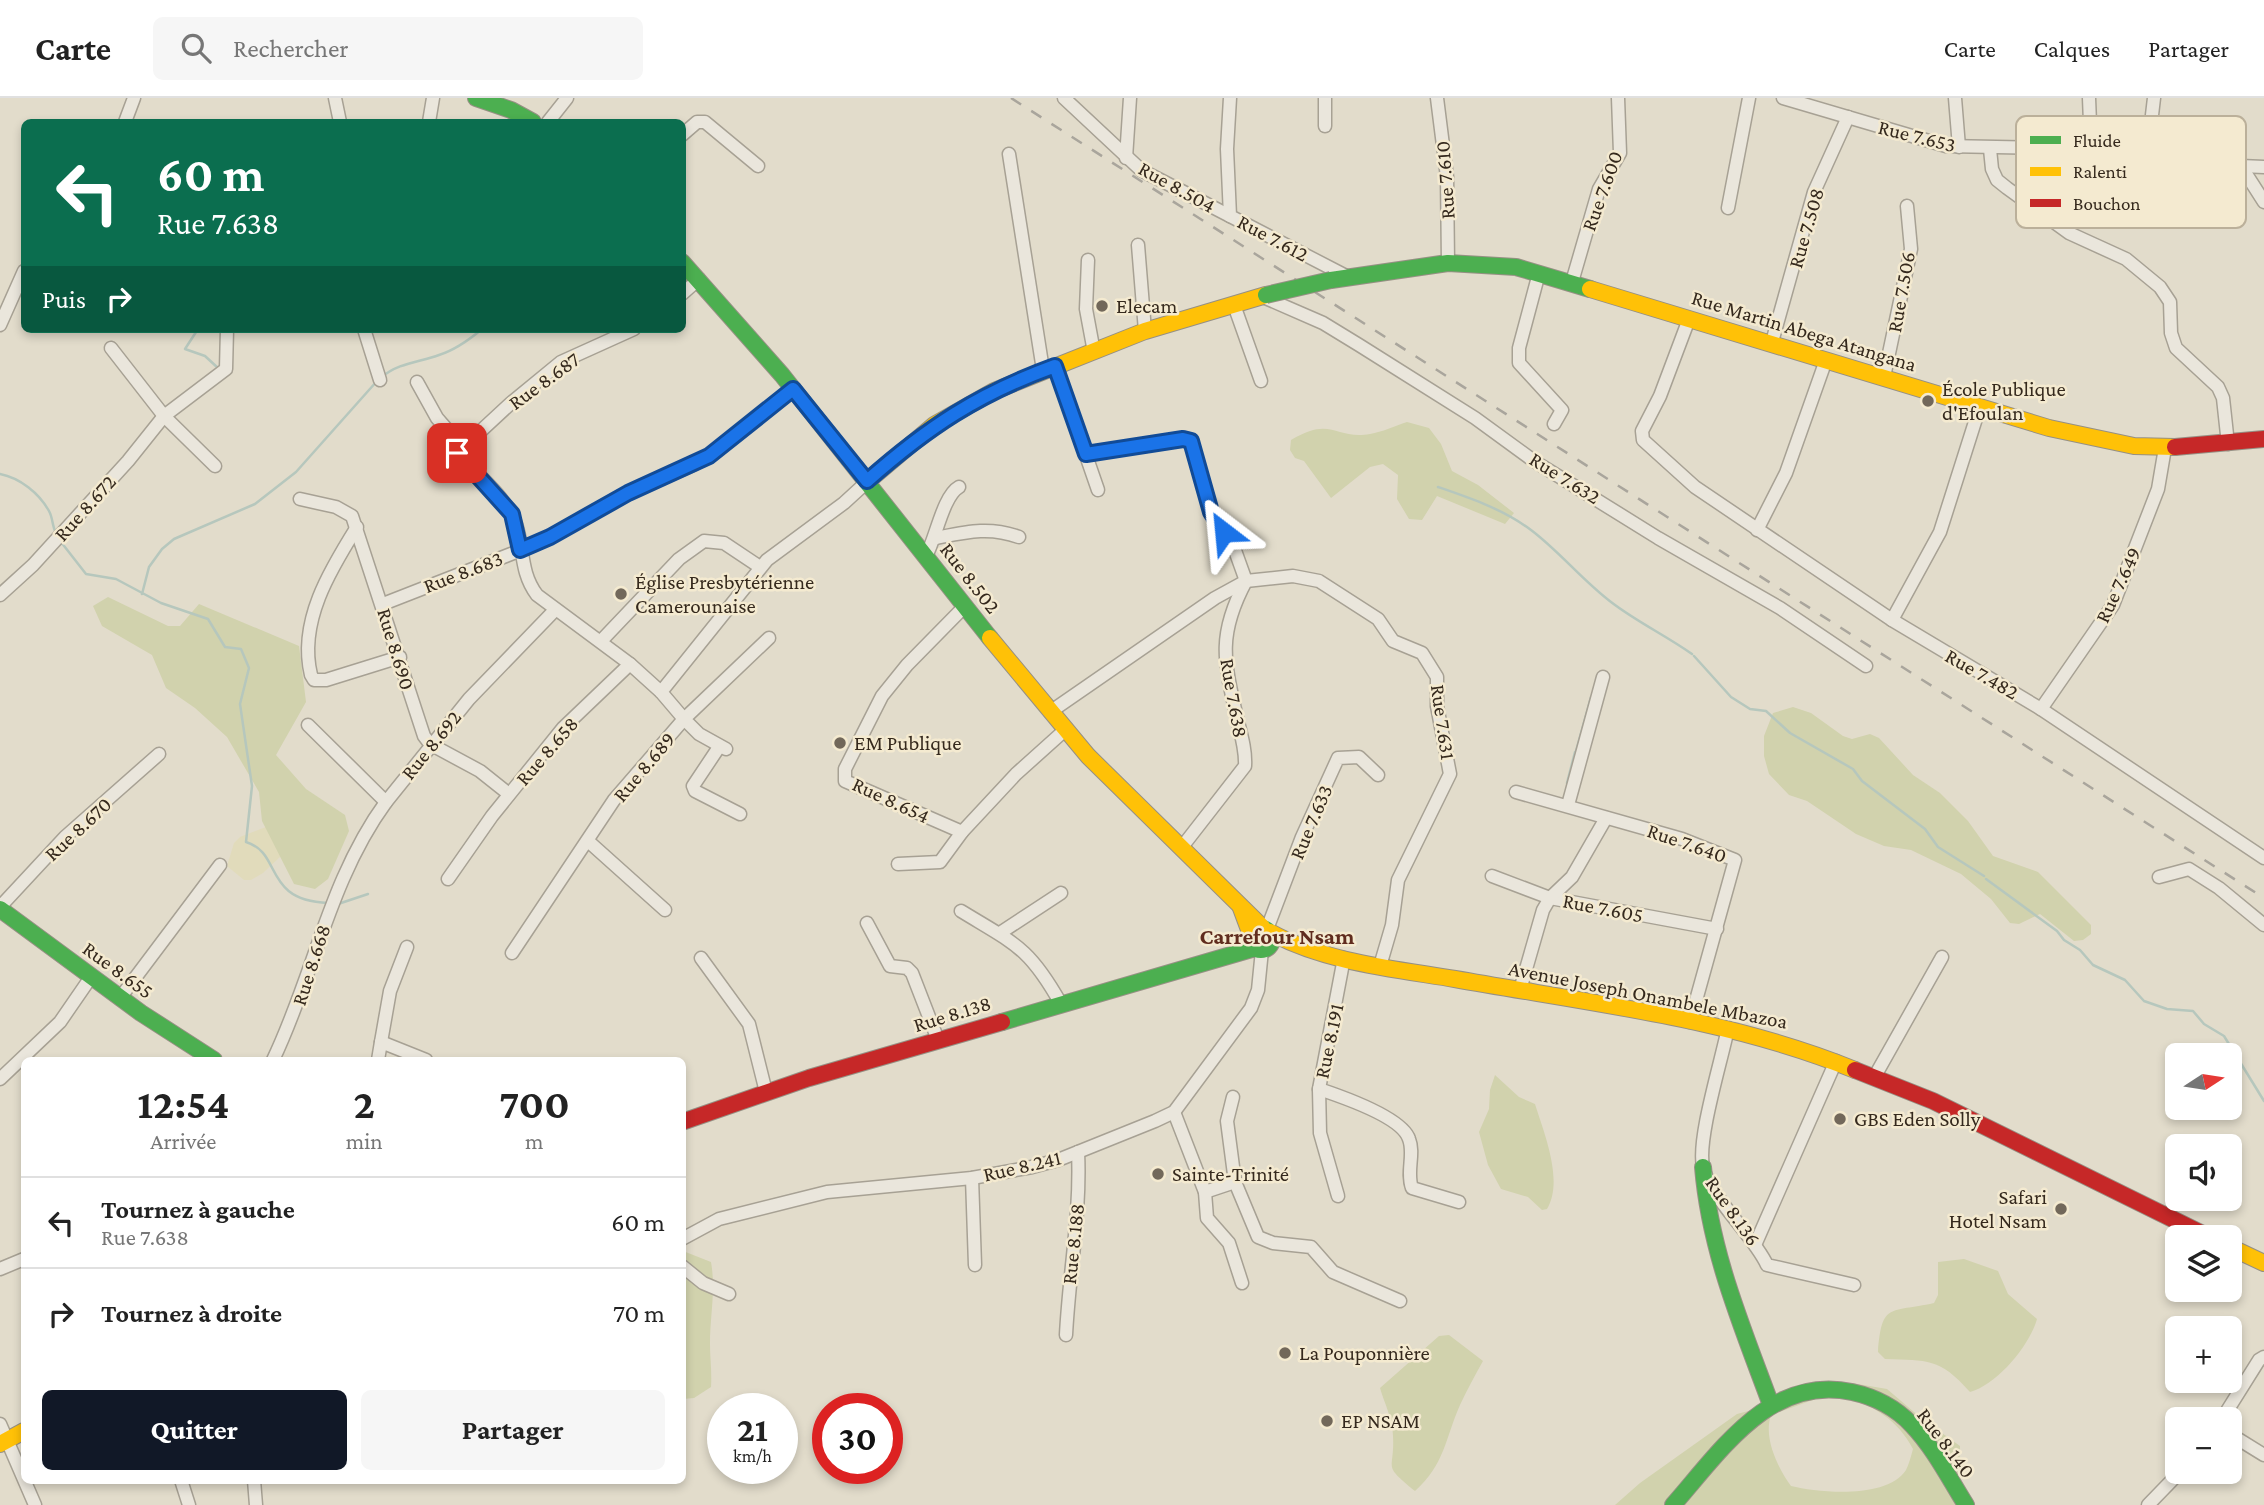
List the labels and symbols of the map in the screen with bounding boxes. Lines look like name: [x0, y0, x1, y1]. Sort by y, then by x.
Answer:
street label: Rue 7.653: [1876, 115, 1958, 157]
legend: [2016, 116, 2246, 228]
text: Fluide: [2073, 130, 2121, 151]
street label: Rue 7.610: [1430, 140, 1460, 220]
street label: Rue 7.600: [1576, 148, 1628, 234]
street label: Rue 8.504: [1134, 156, 1220, 218]
text: Ralenti: [2073, 161, 2127, 182]
street label: Rue 7.508: [1783, 185, 1829, 271]
text: Bouchon: [2073, 193, 2141, 214]
street label: Rue 7.612: [1234, 209, 1312, 267]
street label: Rue 7.506: [1882, 250, 1920, 334]
street label: Rue Martin Abega Atangana: [1689, 285, 1920, 377]
place label: Elecam: [1116, 294, 1178, 318]
marker: Elecam: [1094, 298, 1110, 314]
street label: Rue 8.687: [504, 347, 585, 415]
place label: École Publique d'Efoulan: [1942, 377, 2066, 425]
marker: École Publique d'Efoulan: [1920, 393, 1936, 409]
pin: [427, 423, 487, 483]
street label: Rue 7.632: [1525, 447, 1605, 509]
street label: Rue 8.672: [49, 470, 121, 546]
position arrow: [1187, 495, 1261, 569]
street label: Rue 8.502: [935, 538, 1005, 618]
street label: Rue 7.649: [2090, 543, 2146, 627]
street label: Rue 8.683: [420, 546, 506, 598]
place label: Église Presbytérienne Camerounaise: [635, 570, 814, 618]
marker: Église Presbytérienne Camerounaise: [613, 586, 629, 602]
street label: Rue 8.690: [372, 605, 420, 693]
street label: Rue 7.482: [1941, 643, 2023, 705]
street label: Rue 7.638: [1215, 656, 1253, 740]
street label: Rue 7.631: [1426, 683, 1460, 761]
street label: Rue 8.692: [396, 706, 466, 784]
street label: Rue 8.658: [511, 712, 583, 790]
street label: Rue 8.689: [608, 727, 680, 807]
place label: EM Publique: [854, 731, 961, 755]
marker: EM Publique: [832, 735, 848, 751]
street label: Rue 8.654: [849, 772, 933, 828]
street label: Rue 7.633: [1285, 781, 1337, 863]
street label: Rue 8.670: [40, 792, 116, 866]
street label: Rue 7.640: [1644, 818, 1730, 868]
street label: Rue 7.605: [1561, 888, 1645, 928]
street label: Rue 8.668: [287, 921, 335, 1009]
district label: Carrefour Nsam: [1200, 923, 1355, 949]
street label: Rue 8.655: [78, 936, 158, 1004]
street label: Avenue Joseph Onambele Mbazoa: [1506, 956, 1790, 1034]
street label: Rue 8.138: [910, 991, 994, 1037]
street label: Rue 8.191: [1309, 1001, 1349, 1081]
north arrow: [2165, 1043, 2242, 1120]
place label: GBS Eden Solly: [1854, 1107, 1981, 1131]
marker: GBS Eden Solly: [1832, 1111, 1848, 1127]
street label: Rue 8.241: [981, 1145, 1063, 1187]
place label: Sainte-Trinité: [1172, 1162, 1289, 1186]
marker: Sainte-Trinité: [1150, 1166, 1166, 1182]
street label: Rue 8.136: [1700, 1172, 1766, 1250]
place label: Safari Hotel Nsam: [1949, 1185, 2047, 1233]
marker: Safari Hotel Nsam: [2053, 1201, 2069, 1217]
street label: Rue 8.188: [1057, 1202, 1089, 1286]
place label: La Pouponnière: [1299, 1341, 1430, 1365]
marker: La Pouponnière: [1277, 1345, 1293, 1361]
speed limit sign: 30: [812, 1393, 903, 1484]
street label: Rue 8.140: [1912, 1403, 1980, 1483]
place label: EP NSAM: [1341, 1409, 1420, 1433]
marker: EP NSAM: [1319, 1413, 1335, 1429]

